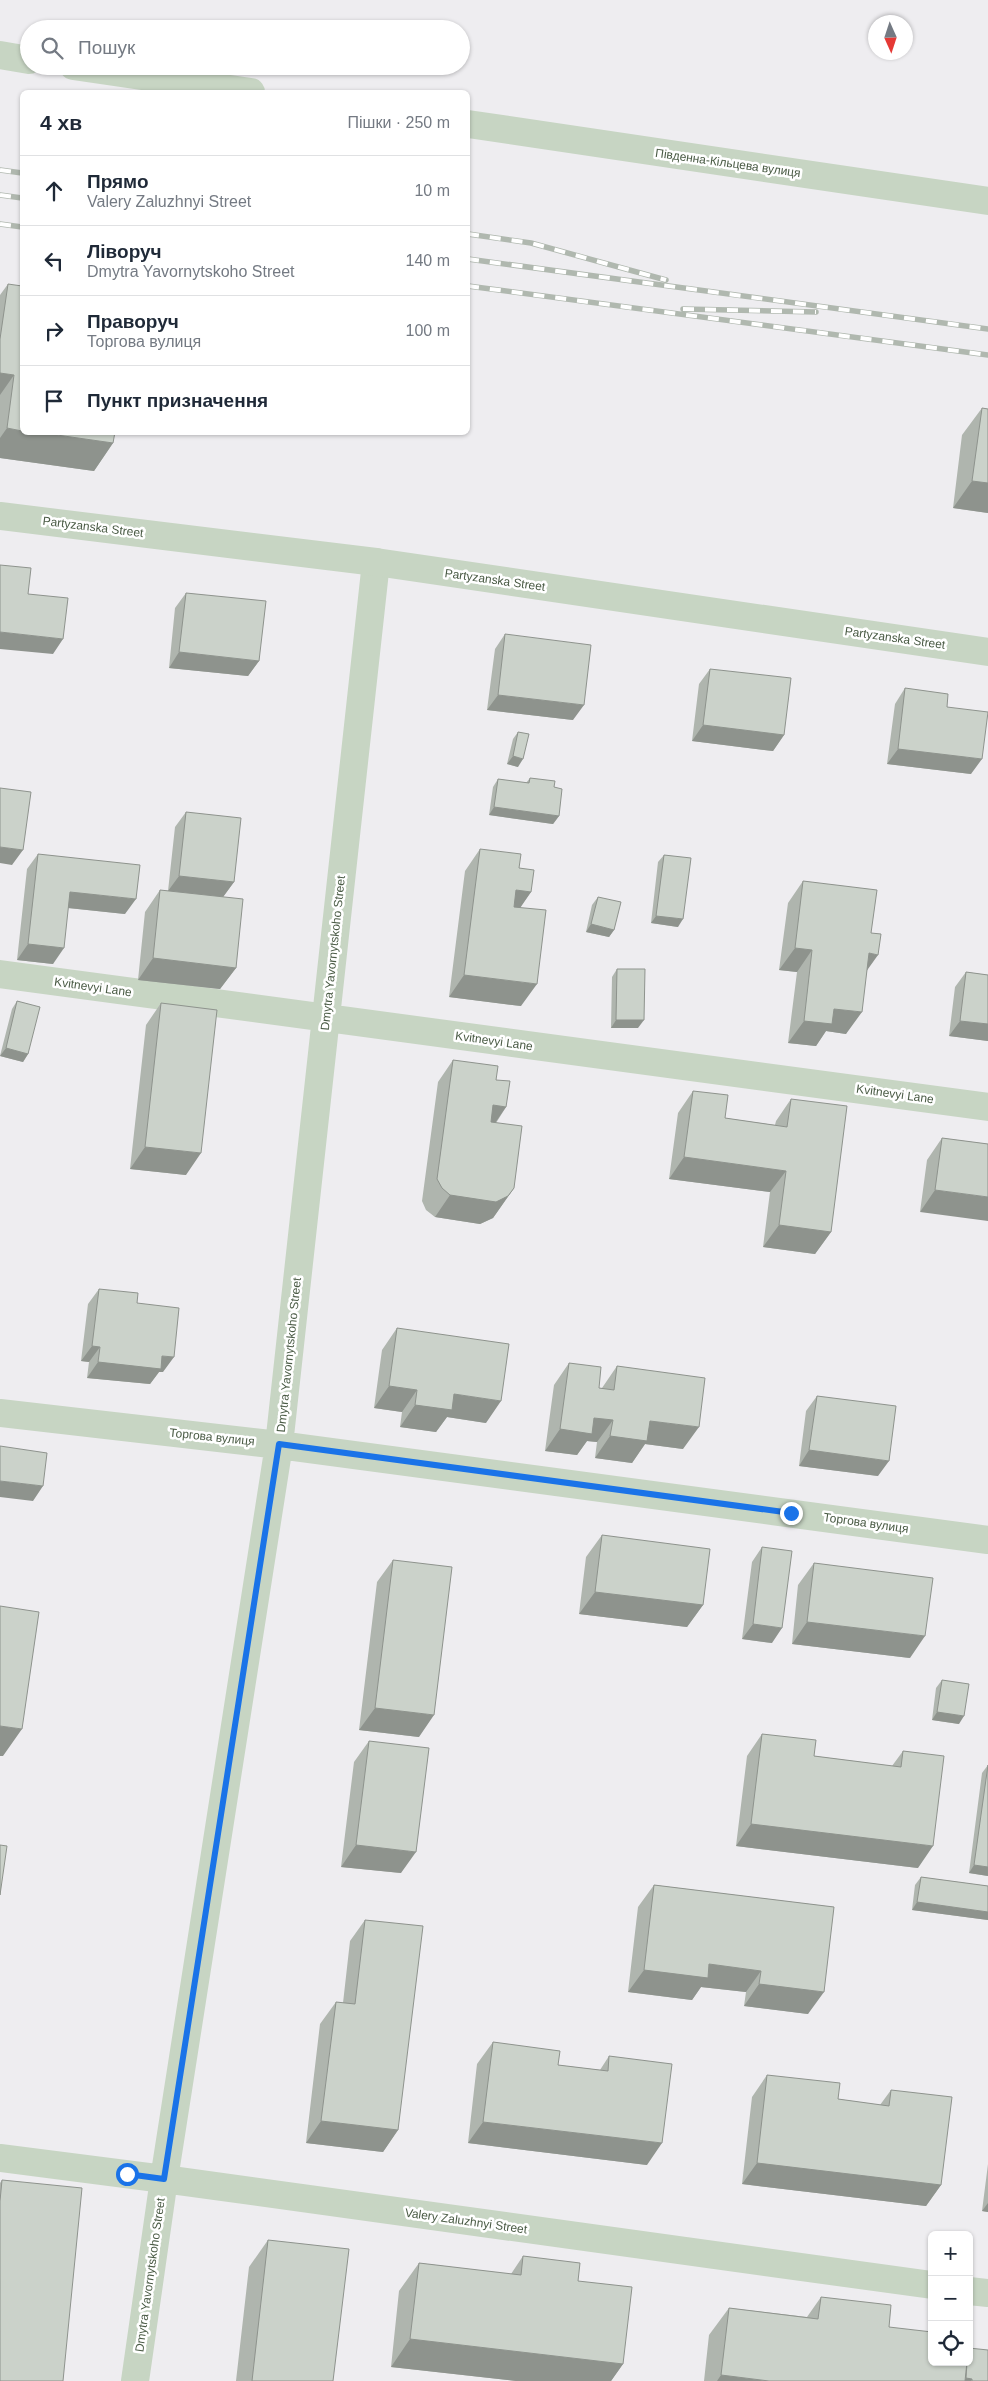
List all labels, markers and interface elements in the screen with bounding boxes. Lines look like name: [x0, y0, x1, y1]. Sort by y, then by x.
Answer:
north arrow: [868, 15, 913, 60]
search box: [20, 20, 470, 75]
icon: search: [38, 34, 66, 62]
text: Пошук: [78, 37, 135, 58]
text: 4 хв: [40, 111, 82, 134]
text: Пішки · 250 m: [347, 114, 450, 131]
street label: Південна-Кільцева вулиця: [654, 146, 802, 180]
text: Прямо: [87, 171, 149, 192]
icon: ahead: [40, 177, 68, 205]
text: 10 m: [414, 182, 450, 199]
text: Valery Zaluzhnyi Street: [87, 193, 251, 210]
text: Ліворуч: [87, 241, 162, 262]
icon: left: [40, 247, 68, 275]
text: 140 m: [406, 252, 450, 269]
text: Dmytra Yavornytskoho Street: [87, 263, 295, 280]
text: Праворуч: [87, 311, 179, 332]
icon: right: [40, 317, 68, 345]
text: 100 m: [406, 322, 450, 339]
text: Торгова вулиця: [87, 333, 201, 350]
icon: arrive: [40, 387, 68, 415]
text: Пункт призначення: [87, 390, 268, 411]
street label: Partyzanska Street: [42, 514, 145, 540]
street label: Partyzanska Street: [444, 566, 547, 594]
street label: Partyzanska Street: [844, 624, 947, 652]
street label: Dmytra Yavornytskoho Street: [318, 874, 348, 1031]
street label: Kvitnevyi Lane: [53, 975, 133, 999]
street label: Kvitnevyi Lane: [454, 1029, 534, 1053]
street label: Kvitnevyi Lane: [855, 1082, 935, 1106]
street label: Dmytra Yavornytskoho Street: [274, 1276, 304, 1433]
street label: Торгова вулиця: [169, 1426, 255, 1448]
route end: [780, 1502, 803, 1525]
street label: Торгова вулиця: [823, 1510, 909, 1536]
route start: [116, 2163, 139, 2186]
street label: Dmytra Yavornytskoho Street: [132, 2196, 168, 2353]
street label: Valery Zaluzhnyi Street: [404, 2205, 529, 2237]
map controls: [928, 2231, 973, 2366]
button: +: [928, 2231, 973, 2276]
button: −: [928, 2276, 973, 2321]
button: locate: [928, 2321, 973, 2366]

